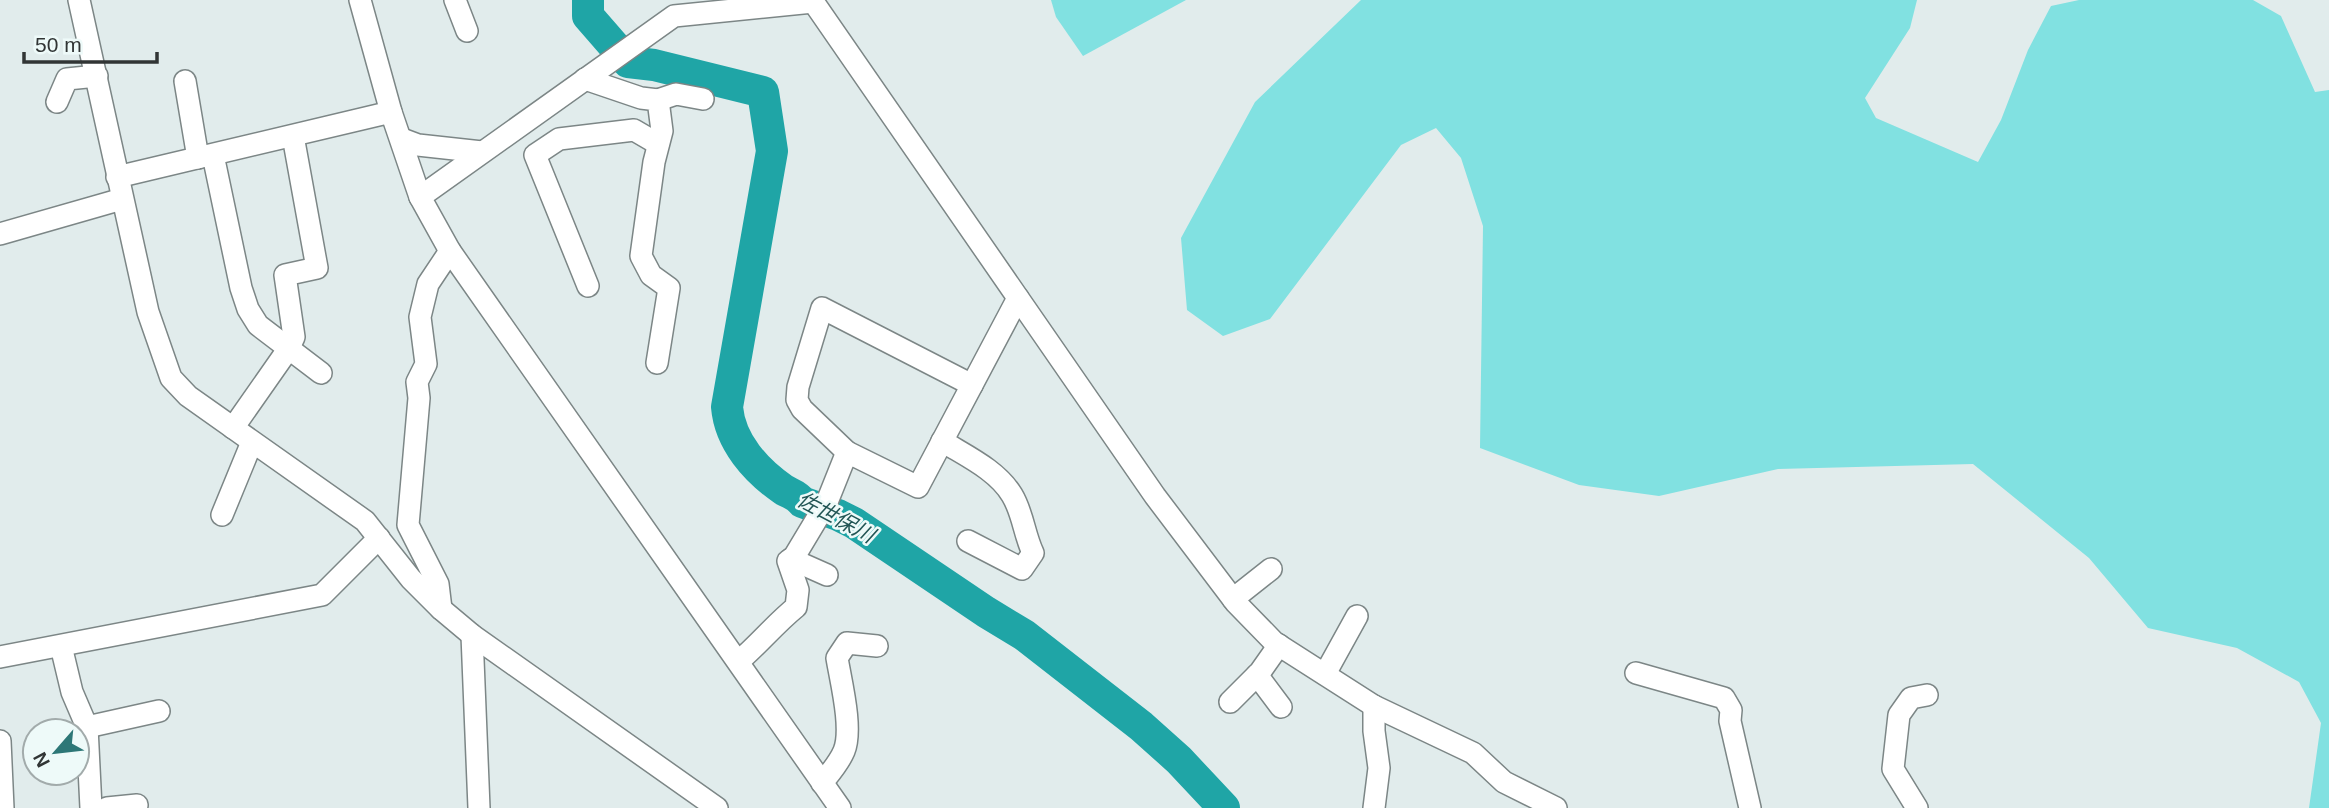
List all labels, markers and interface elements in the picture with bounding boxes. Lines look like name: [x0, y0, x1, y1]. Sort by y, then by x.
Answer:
scale bar: [24, 21, 158, 65]
text: 50 m: [35, 33, 82, 56]
water label: 佐世保川: [794, 487, 880, 548]
north arrow: [21, 717, 91, 787]
text: N: [29, 749, 54, 771]

